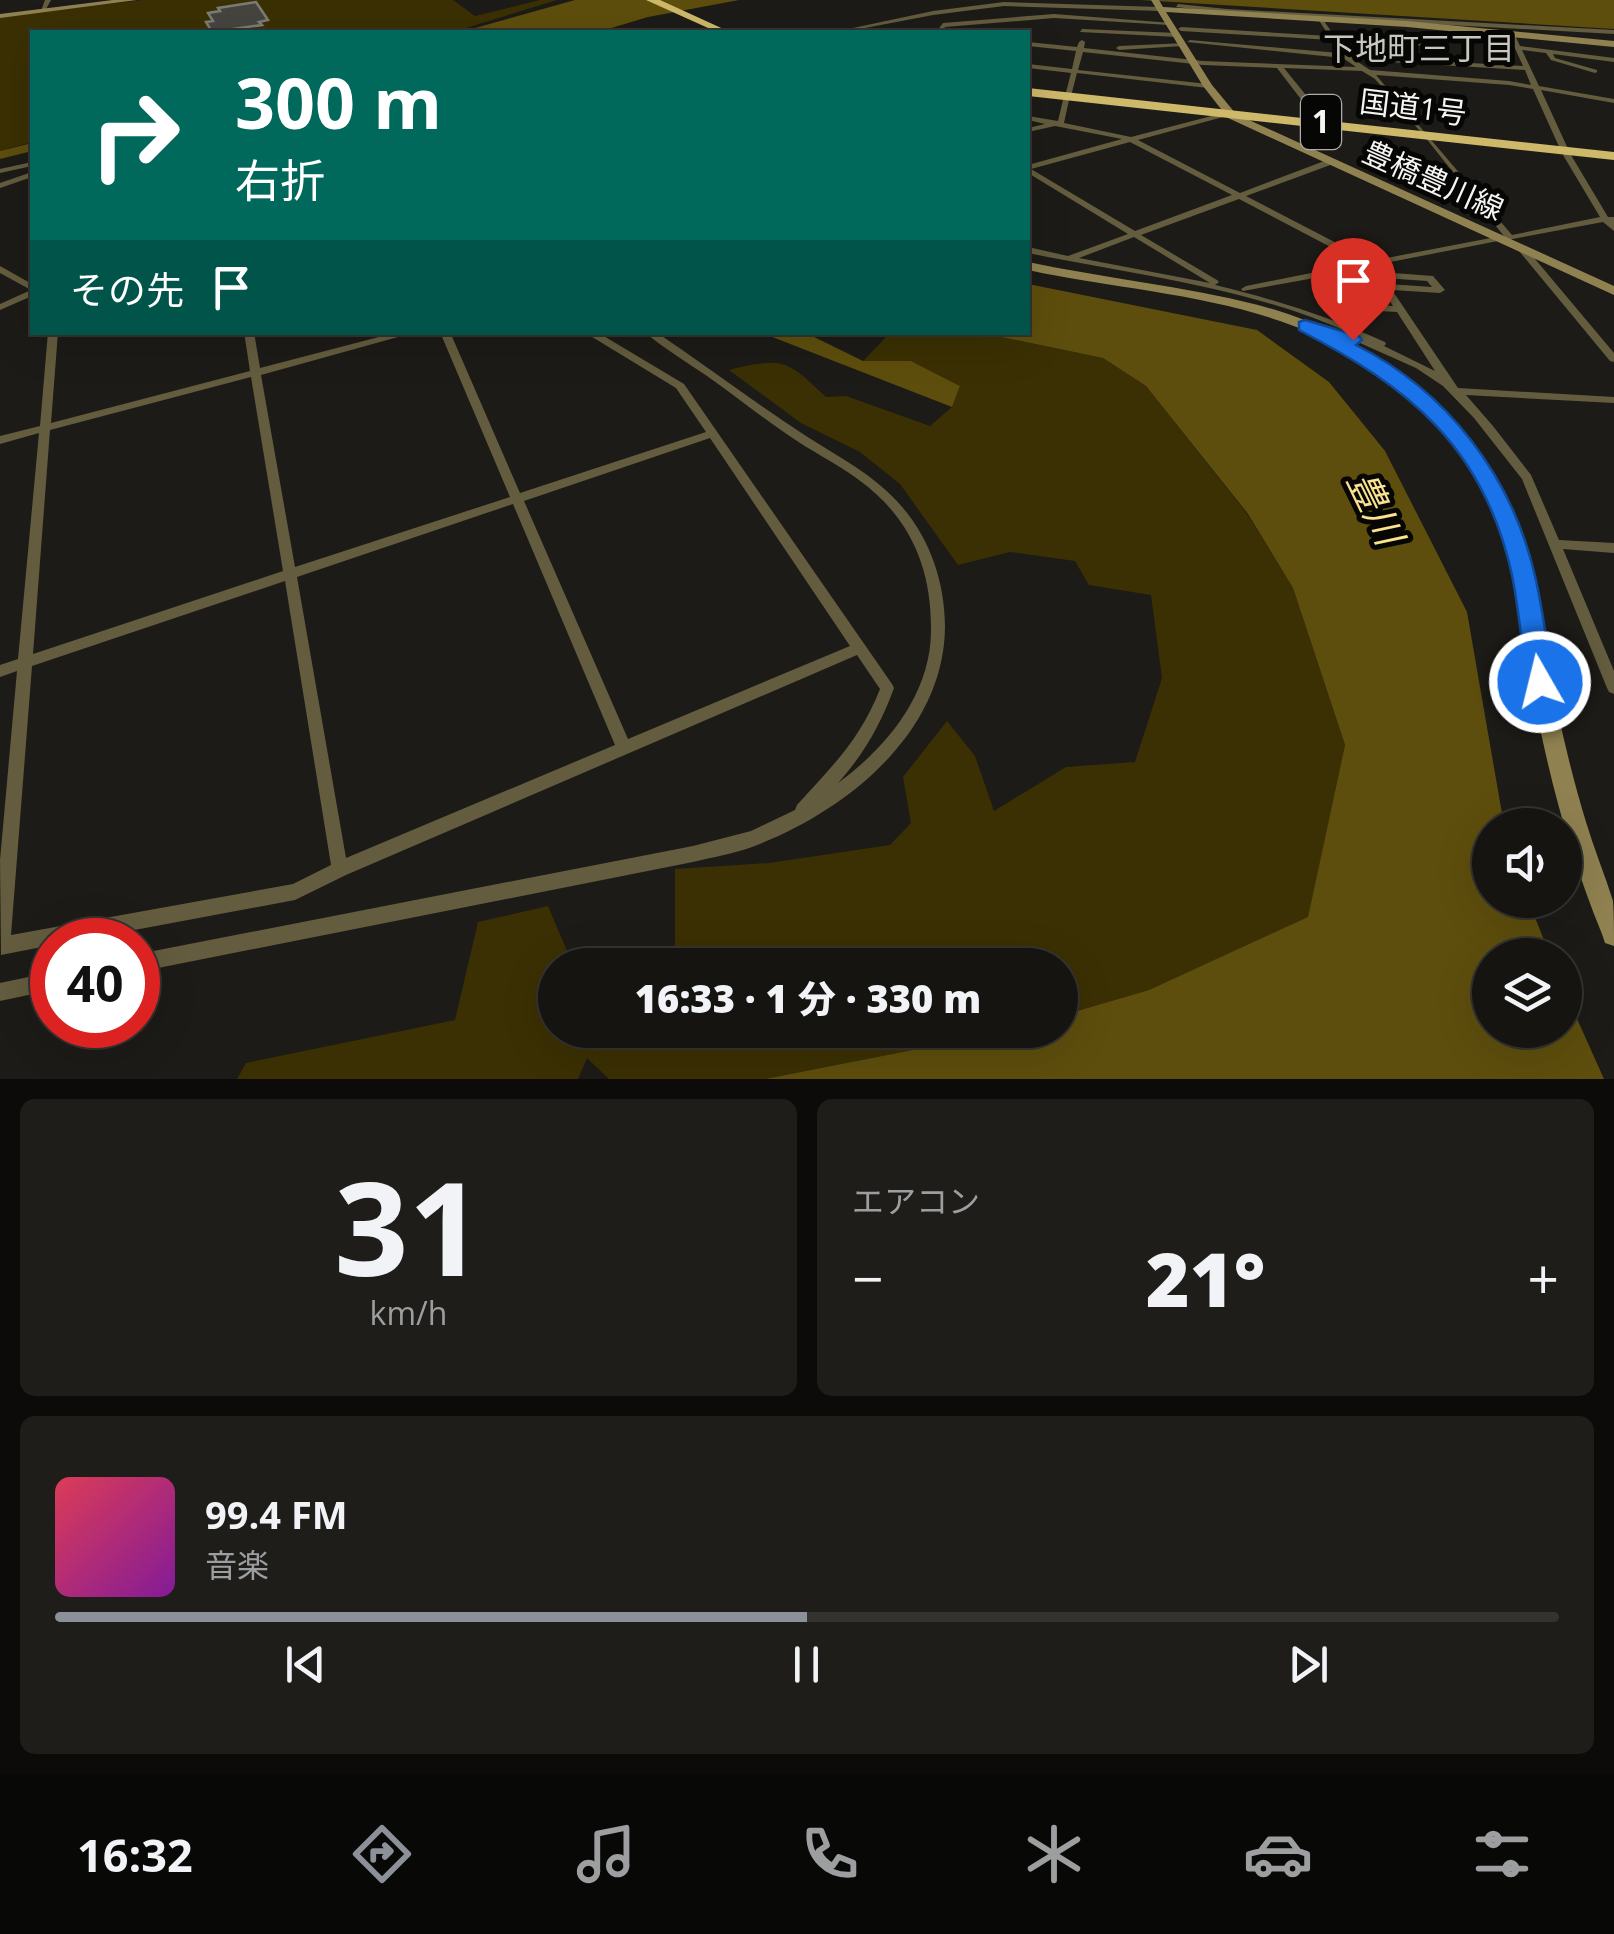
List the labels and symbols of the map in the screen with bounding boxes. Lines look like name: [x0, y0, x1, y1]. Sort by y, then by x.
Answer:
district label: 下地町三丁目: [1323, 26, 1515, 69]
street label: 国道1号: [1358, 80, 1469, 133]
road number: 1: [1301, 95, 1341, 149]
street label: 豊橋豊川線: [1357, 130, 1510, 229]
pin: [1311, 238, 1396, 341]
water label: 豊川: [1337, 462, 1419, 556]
position arrow: [1488, 630, 1592, 734]
speed limit sign: 40: [30, 918, 160, 1048]

